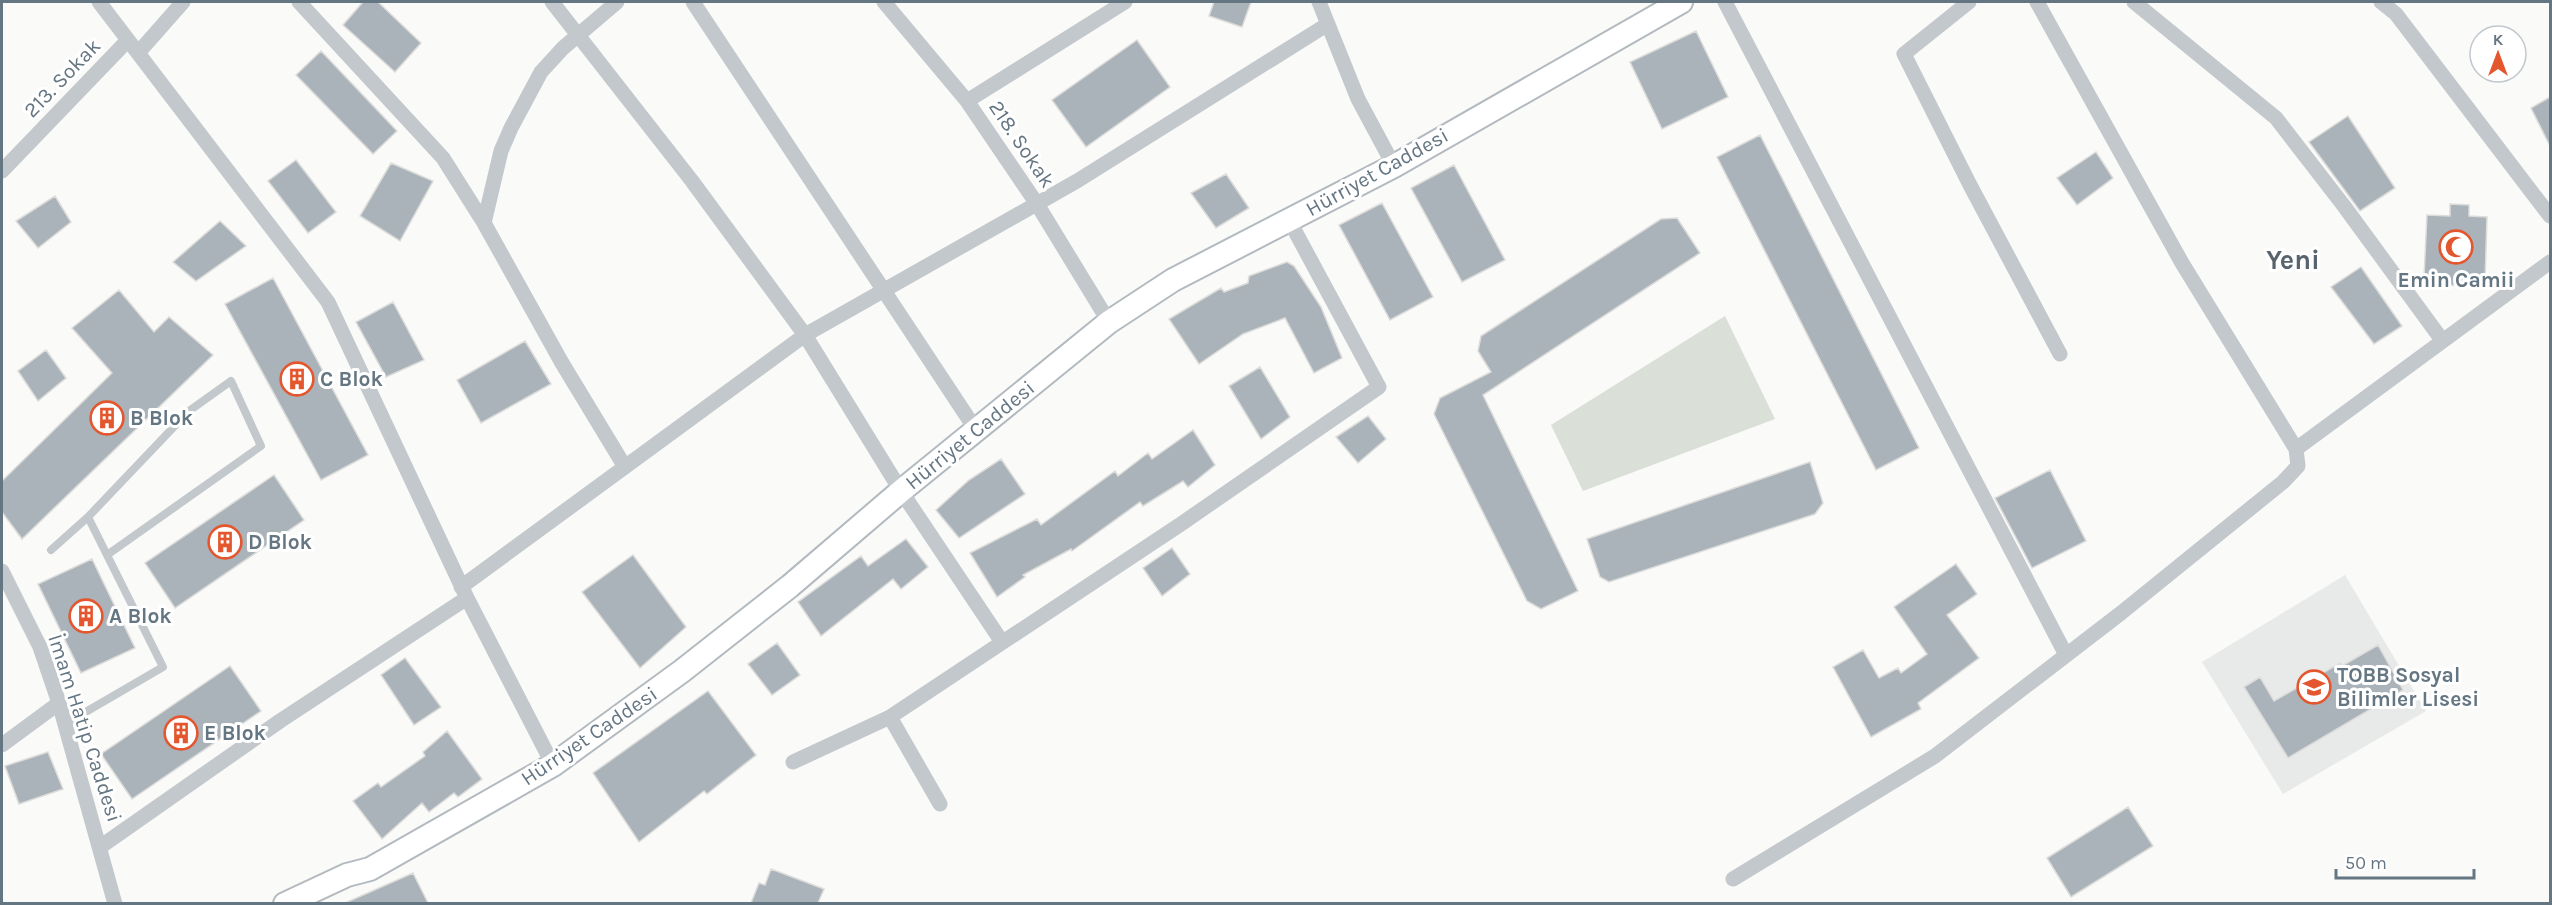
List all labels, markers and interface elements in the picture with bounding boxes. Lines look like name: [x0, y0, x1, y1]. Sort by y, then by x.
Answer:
north arrow: [2468, 24, 2528, 84]
text: K: [2493, 30, 2504, 49]
street label: 213. Sokak: [19, 34, 105, 122]
street label: 218. Sokak: [984, 96, 1060, 192]
street label: Hürriyet Caddesi: [1302, 123, 1452, 221]
mosque icon: Emin Camii: [2438, 229, 2474, 265]
district label: Yeni: [2266, 244, 2320, 276]
place label: Emin Camii: [2398, 268, 2514, 292]
building icon: C Blok: [279, 361, 315, 397]
place label: C Blok: [320, 367, 384, 391]
street label: Hürriyet Caddesi: [901, 376, 1039, 494]
building icon: B Blok: [89, 400, 125, 436]
place label: B Blok: [130, 406, 194, 430]
building icon: D Blok: [207, 524, 243, 560]
place label: D Blok: [248, 530, 313, 554]
building icon: A Blok: [68, 598, 104, 634]
place label: A Blok: [109, 604, 172, 628]
street label: İmam Hatip Caddesi: [43, 631, 127, 825]
place label: TOBB Sosyal Bilimler Lisesi: [2337, 663, 2479, 711]
school or university icon: TOBB Sosyal Bilimler Lisesi: [2296, 669, 2332, 705]
street label: Hürriyet Caddesi: [516, 682, 662, 790]
building icon: E Blok: [163, 715, 199, 751]
place label: E Blok: [204, 721, 267, 745]
scale bar: [2336, 842, 2474, 880]
text: 50 m: [2345, 852, 2387, 874]

